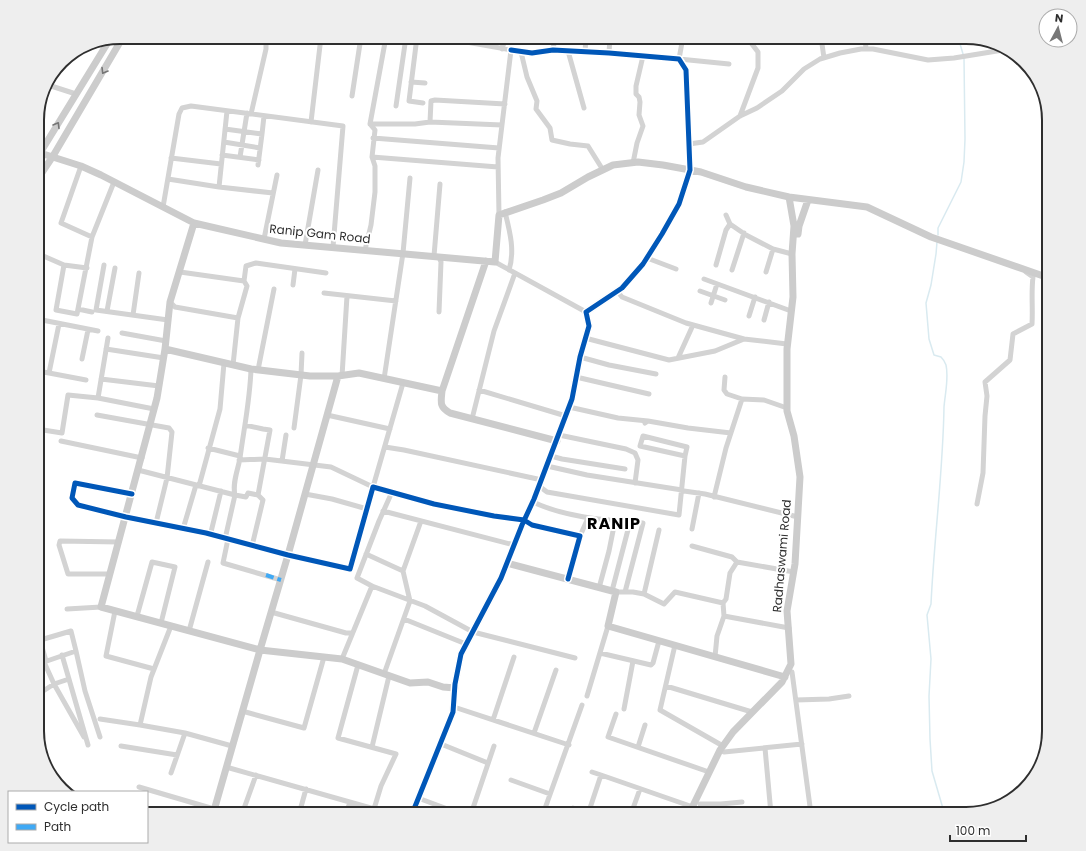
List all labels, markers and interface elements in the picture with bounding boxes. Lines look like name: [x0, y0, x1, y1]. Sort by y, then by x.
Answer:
north arrow: [1038, 8, 1078, 48]
text: N: [1054, 10, 1064, 27]
one-way arrow: [101, 67, 108, 74]
one-way arrow: [53, 122, 60, 129]
street label: Ranip Gam Road: [269, 220, 371, 247]
street label: Radhaswami Road: [768, 499, 795, 613]
district label: RANIP: [587, 512, 641, 535]
legend: [8, 791, 148, 843]
text: Cycle path: [44, 798, 109, 815]
scale bar: [950, 817, 1026, 843]
text: Path: [44, 818, 71, 835]
text: 100 m: [956, 822, 990, 839]

